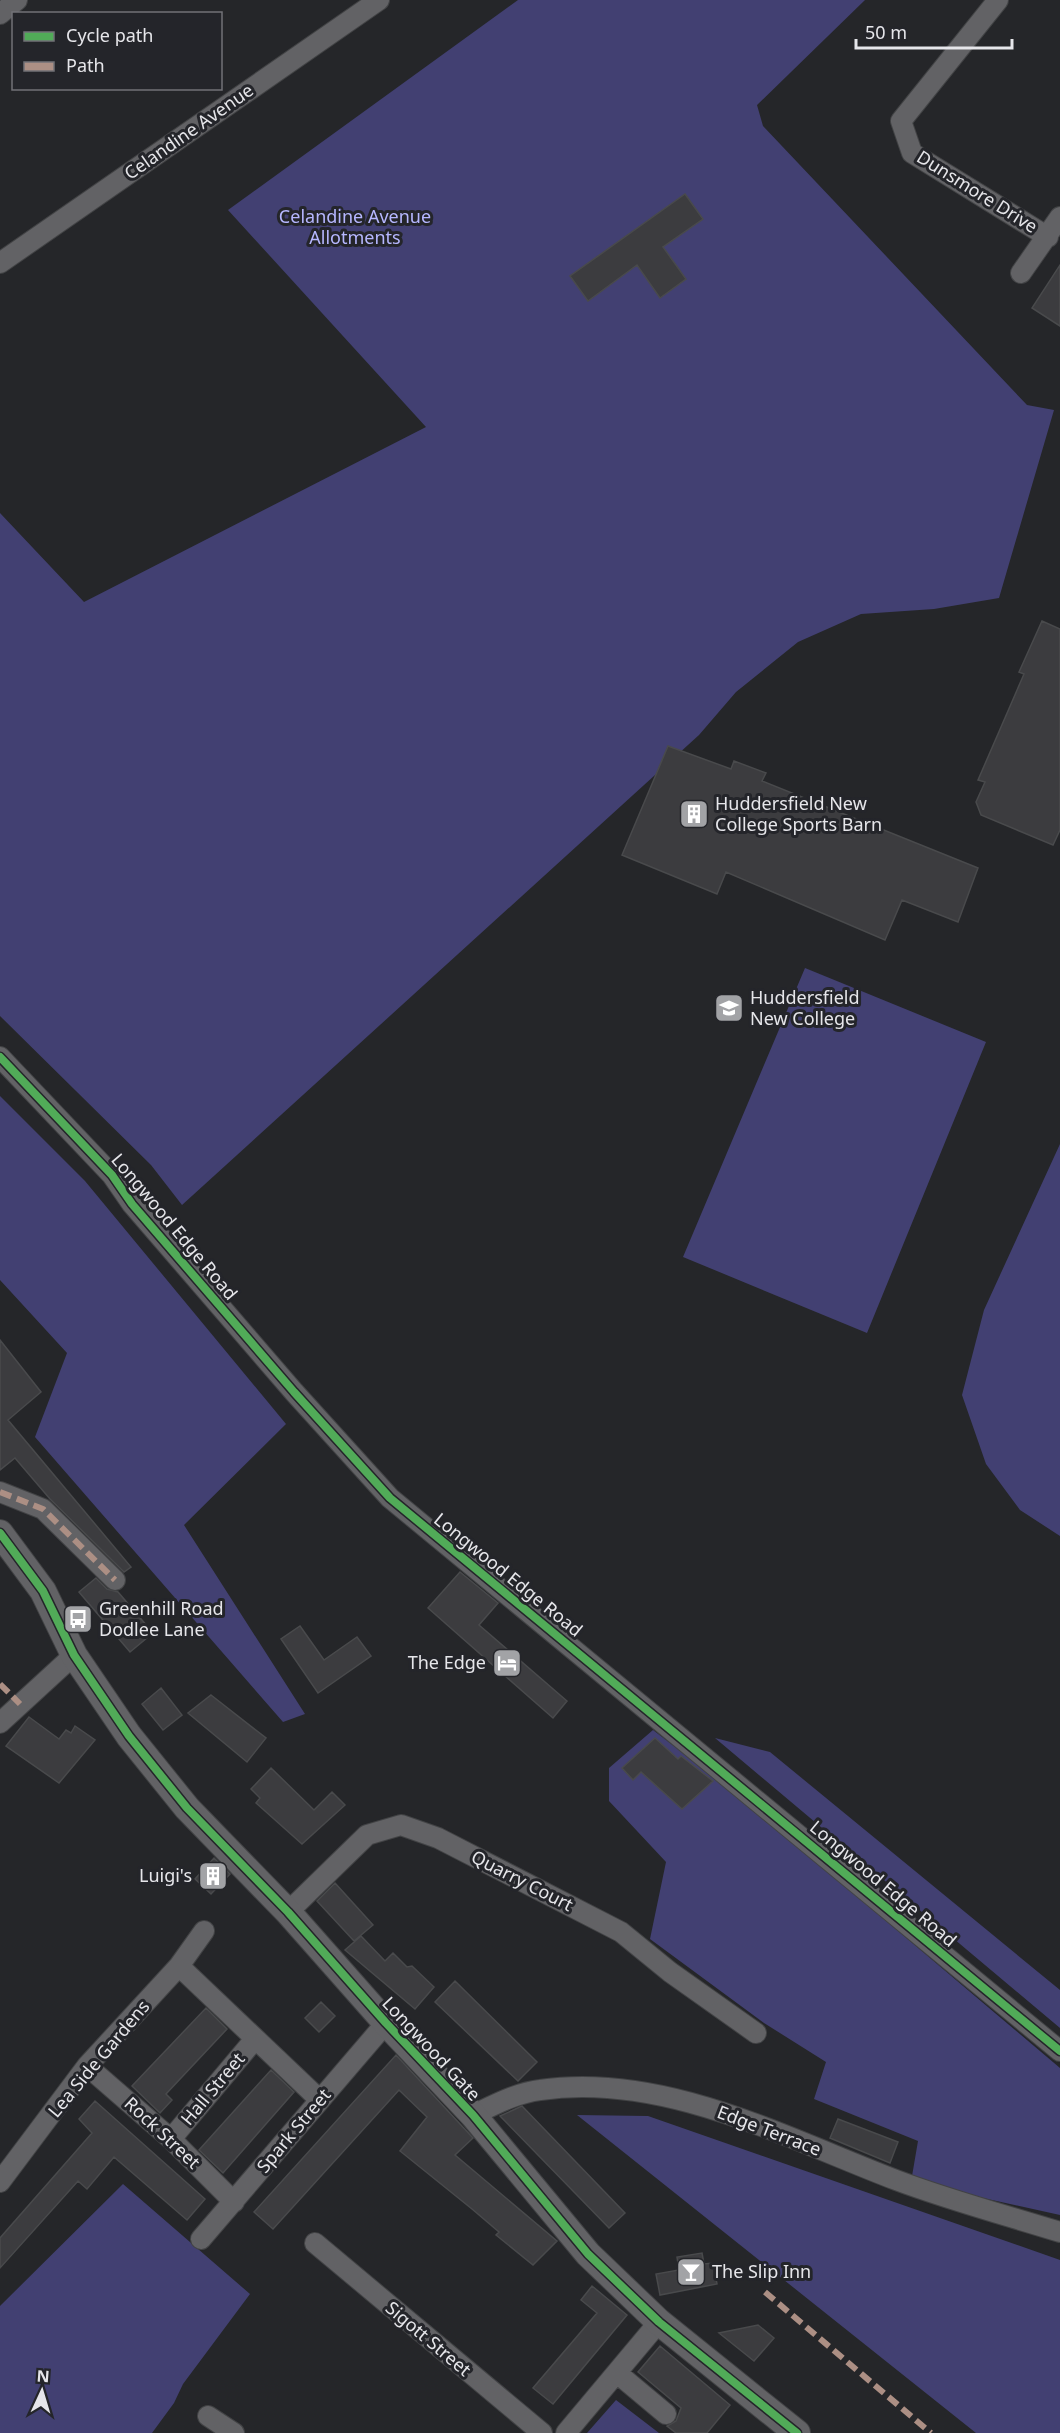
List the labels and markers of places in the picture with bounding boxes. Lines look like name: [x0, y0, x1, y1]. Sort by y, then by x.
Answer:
place label: Huddersfield New College Sports Barn: [715, 791, 882, 836]
building icon: Huddersfield New College Sports Barn: [678, 798, 710, 830]
place label: Huddersfield New College: [750, 985, 860, 1030]
school or university icon: Huddersfield New College: [713, 992, 745, 1024]
place label: Greenhill Road Dodlee Lane: [99, 1596, 224, 1641]
bus stop icon: Greenhill Road Dodlee Lane: [62, 1603, 94, 1635]
hotel icon: The Edge: [491, 1647, 523, 1679]
place label: The Edge: [408, 1650, 486, 1674]
building icon: Luigi's: [197, 1860, 229, 1892]
place label: Luigi's: [139, 1863, 192, 1887]
bar icon: The Slip Inn: [675, 2256, 707, 2288]
place label: The Slip Inn: [712, 2259, 811, 2283]

